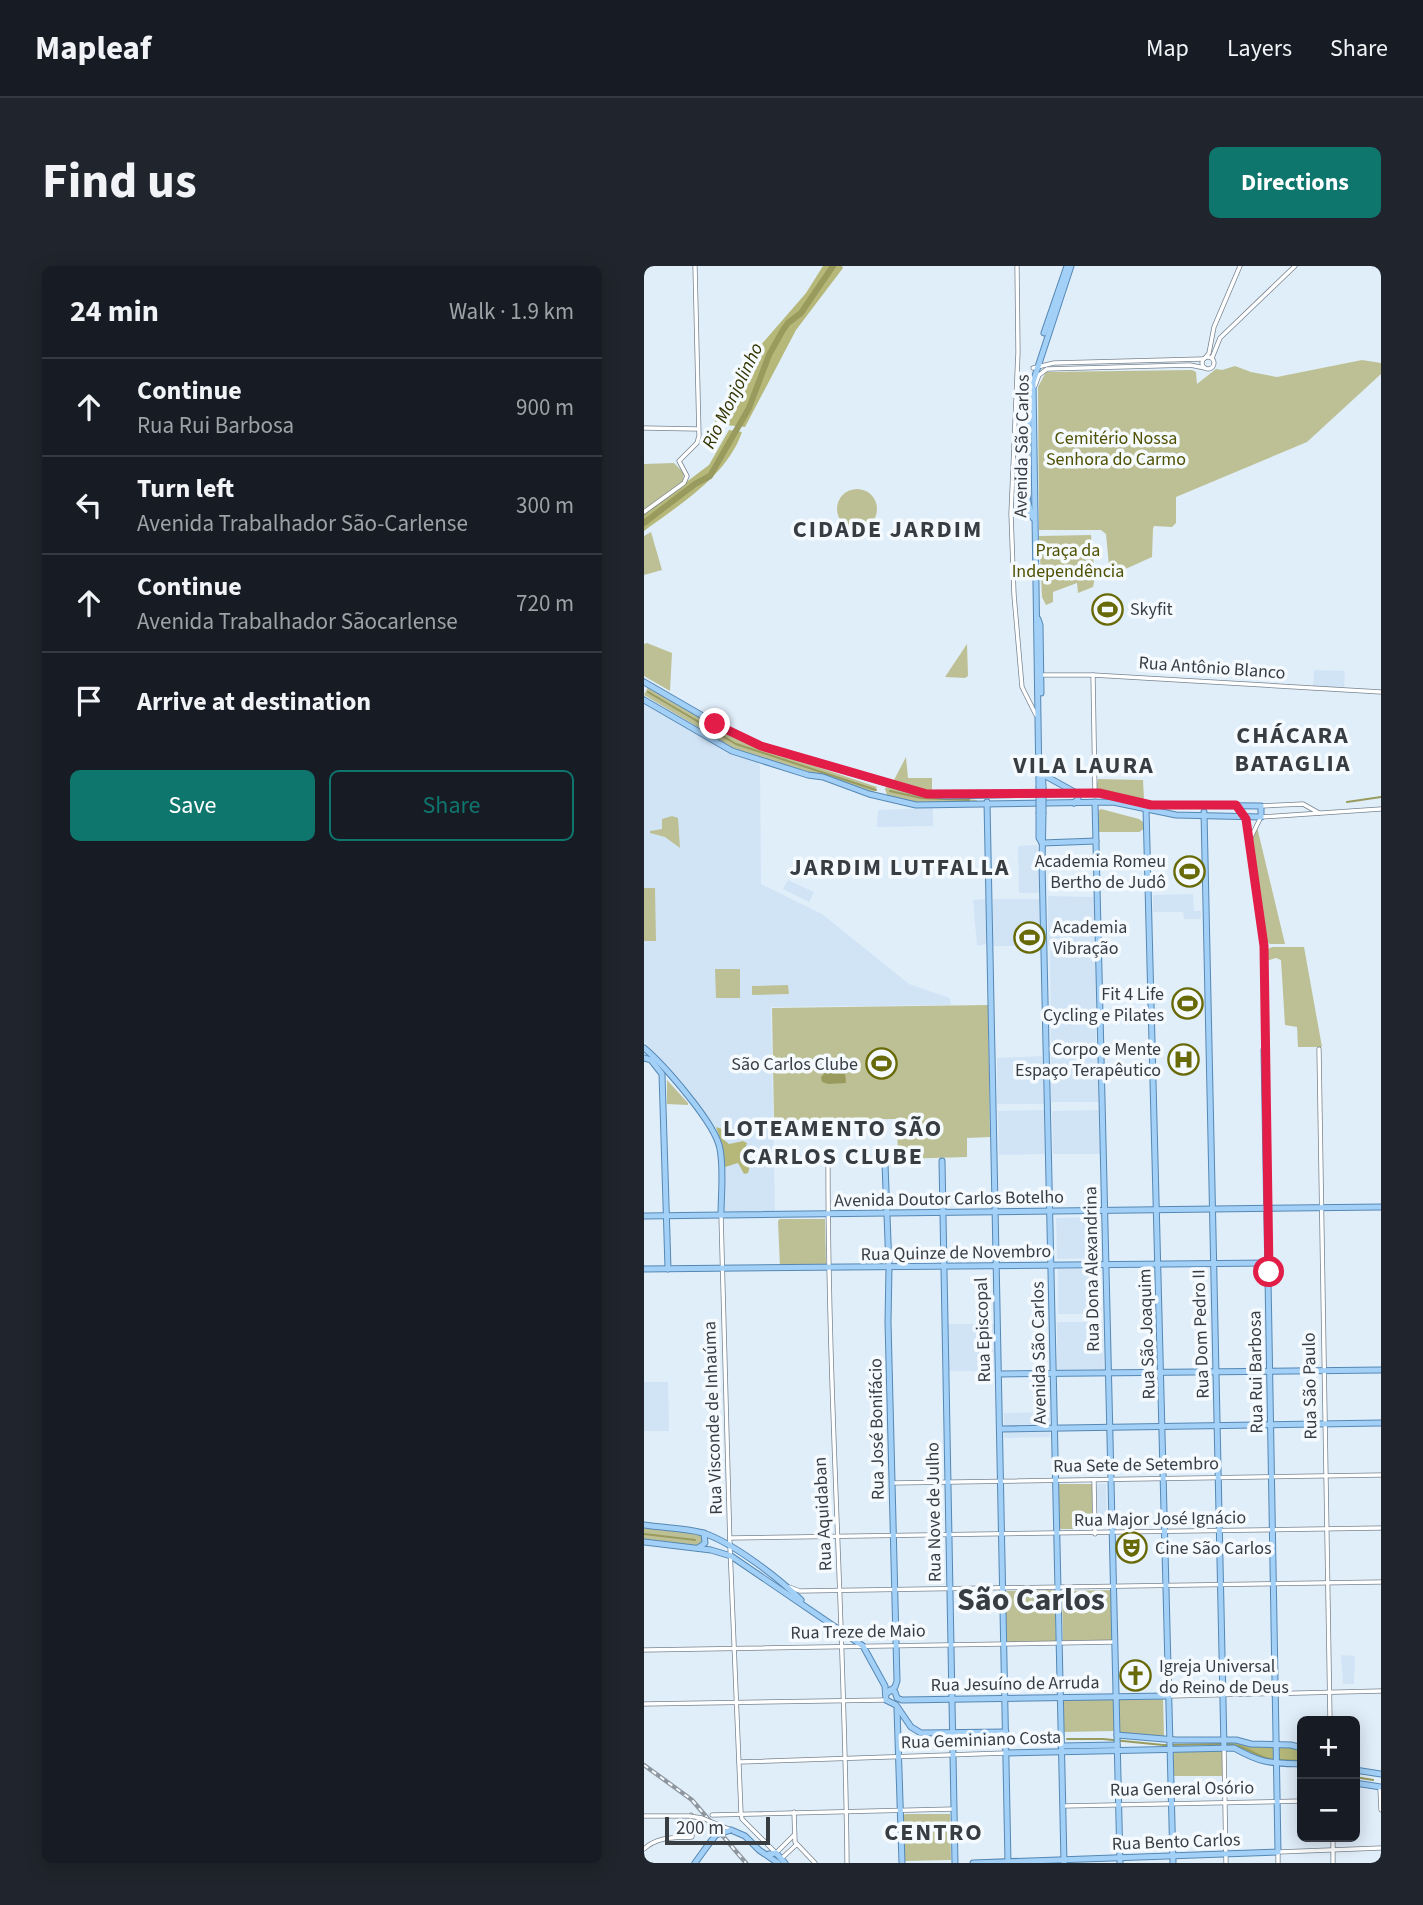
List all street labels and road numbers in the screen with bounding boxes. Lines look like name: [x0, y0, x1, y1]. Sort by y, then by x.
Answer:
street label: Avenida São Carlos: [1008, 374, 1036, 518]
street label: Rua Antônio Blanco: [1138, 650, 1286, 686]
street label: Avenida Doutor Carlos Botelho: [834, 1184, 1064, 1214]
street label: Rua Dona Alexandrina: [1078, 1186, 1106, 1352]
street label: Rua Quinze de Novembro: [861, 1239, 1051, 1267]
street label: Rua São Joaquim: [1132, 1268, 1162, 1400]
street label: Rua Dom Pedro II: [1186, 1269, 1216, 1399]
street label: Rua Episcopal: [969, 1277, 997, 1383]
street label: Avenida São Carlos: [1025, 1281, 1053, 1425]
street label: Rua Rui Barbosa: [1242, 1310, 1270, 1434]
street label: Rua Visconde de Inhaúma: [697, 1321, 729, 1515]
street label: Rua São Paulo: [1297, 1332, 1323, 1440]
street label: Rua José Bonifácio: [863, 1358, 891, 1500]
street label: Rua Nove de Julho: [920, 1442, 948, 1582]
street label: Rua Sete de Setembro: [1053, 1451, 1219, 1479]
street label: Rua Aquidaban: [808, 1456, 838, 1572]
street label: Rua Major José Ignácio: [1074, 1505, 1246, 1533]
street label: Rua Treze de Maio: [790, 1618, 926, 1646]
street label: Rua Jesuíno de Arruda: [930, 1670, 1100, 1698]
street label: Rua Geminiano Costa: [900, 1725, 1062, 1755]
street label: Rua General Osório: [1110, 1775, 1254, 1803]
street label: Rua Bento Carlos: [1111, 1827, 1241, 1857]

